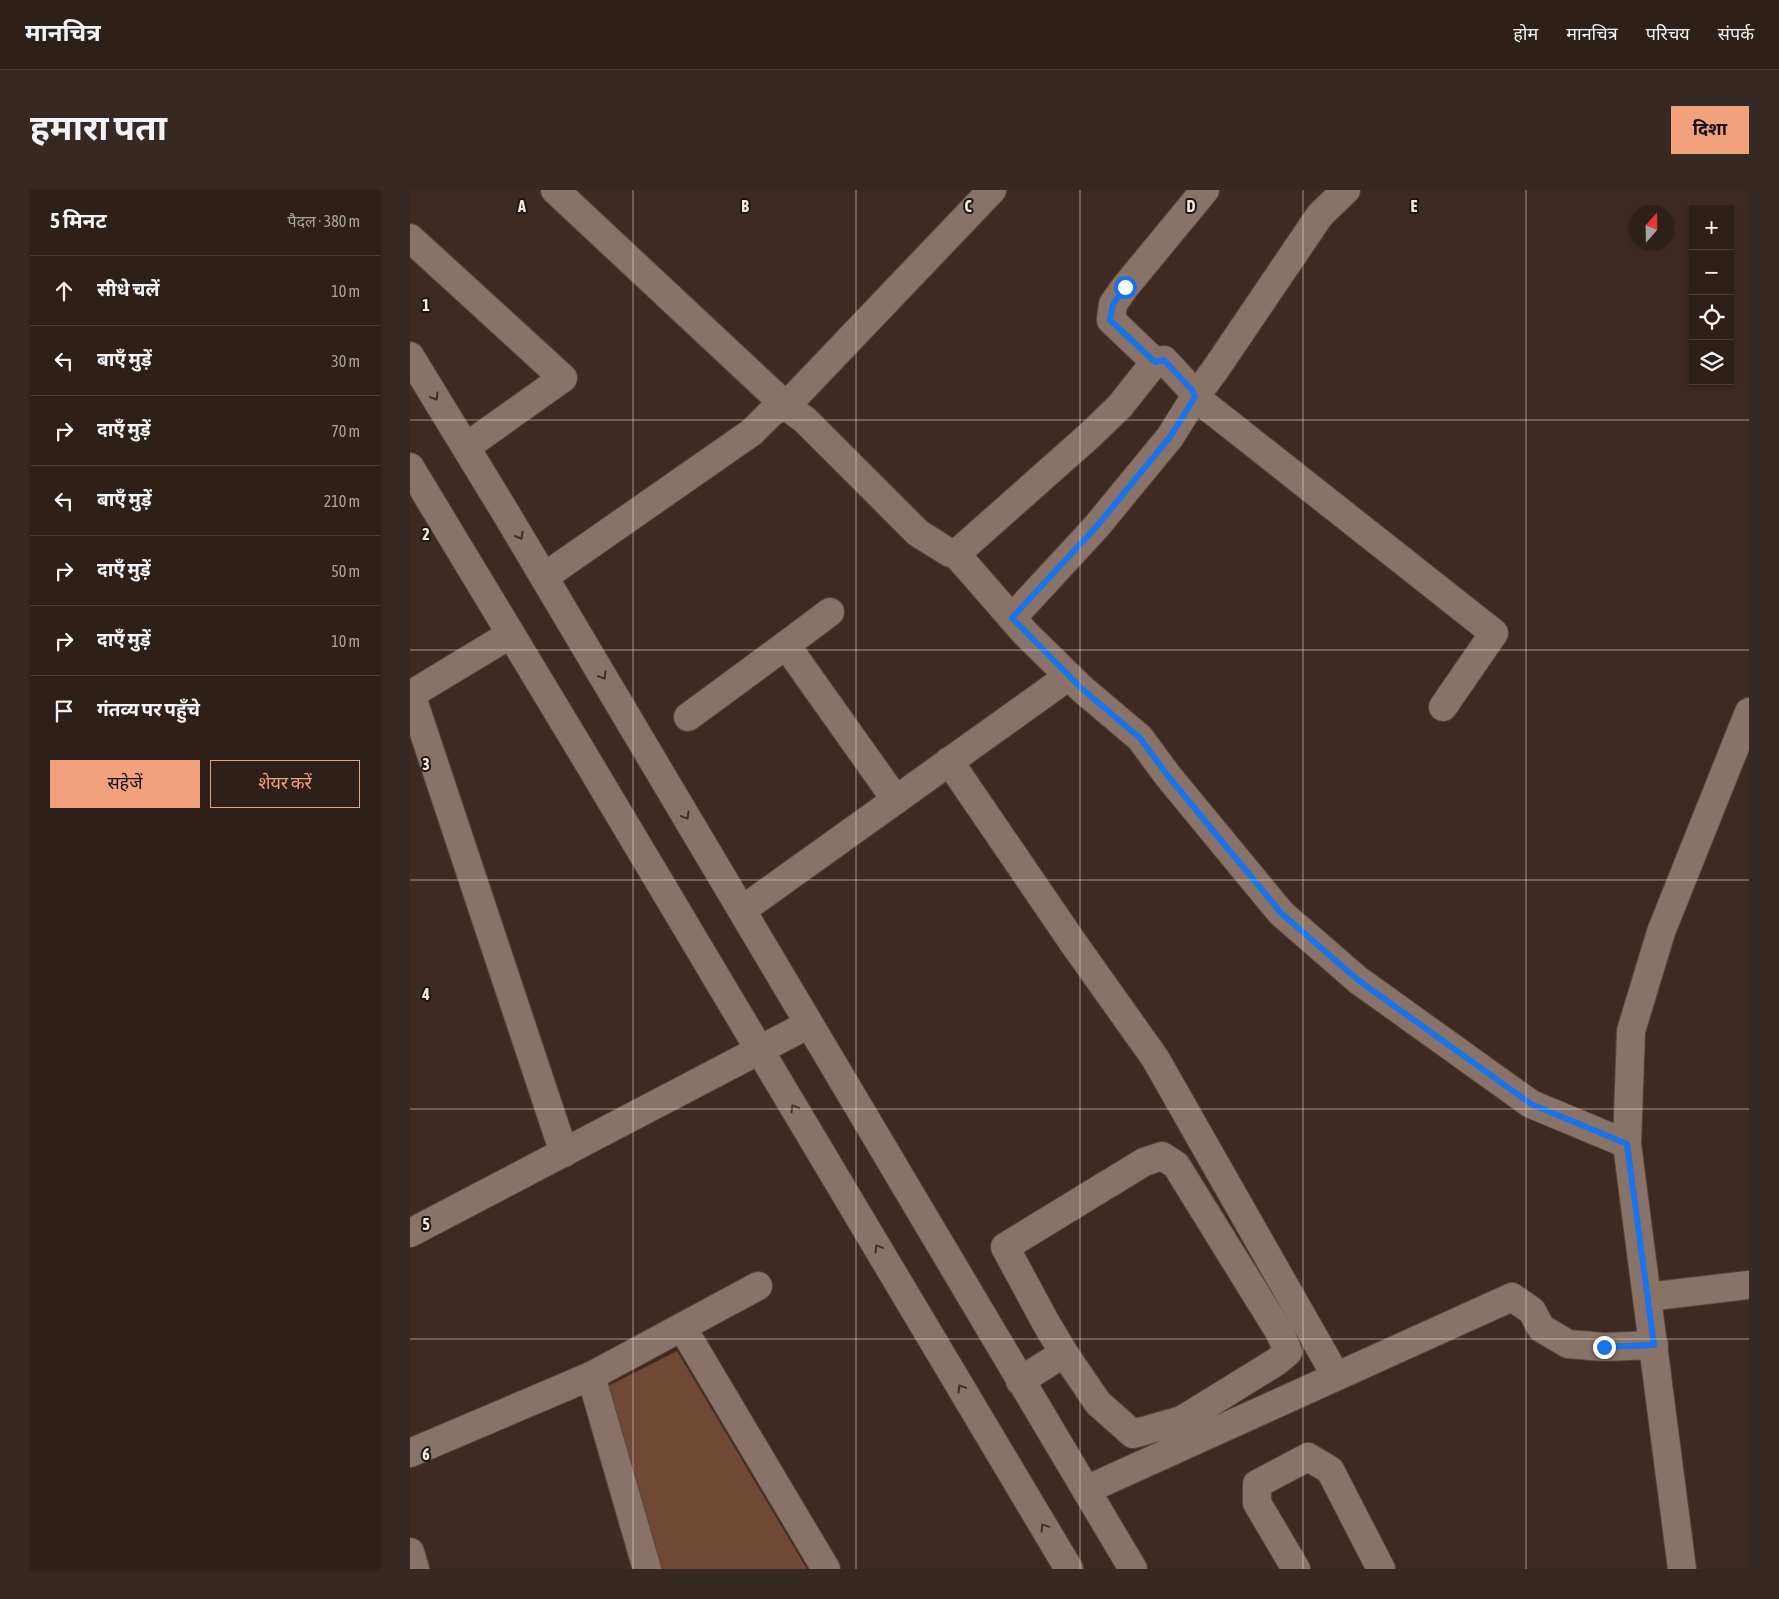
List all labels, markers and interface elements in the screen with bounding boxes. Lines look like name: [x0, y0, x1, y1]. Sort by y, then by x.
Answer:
text: मानचित्र: [25, 19, 101, 46]
text: होम: [1513, 23, 1538, 44]
text: मानचित्र: [1566, 23, 1618, 44]
text: परिचय: [1646, 23, 1690, 44]
text: संपर्क: [1718, 23, 1754, 44]
button: दिशा: [1671, 106, 1749, 154]
text: हमारा पता: [30, 107, 167, 147]
text: A: [517, 197, 526, 215]
text: B: [741, 197, 749, 215]
text: C: [964, 197, 972, 215]
text: D: [1187, 197, 1196, 215]
text: E: [1411, 197, 1418, 215]
north arrow: [1629, 205, 1674, 250]
map controls: [1689, 205, 1734, 385]
button: +: [1689, 205, 1734, 250]
text: 5 मिनट: [50, 208, 107, 232]
text: पैदल · 380 m: [287, 212, 360, 230]
button: −: [1689, 250, 1734, 295]
route start: [1114, 276, 1137, 299]
icon: ahead: [50, 277, 78, 305]
text: सीधे चलें: [97, 278, 160, 300]
text: 10 m: [331, 282, 360, 300]
button: locate: [1689, 295, 1734, 340]
text: 1: [422, 296, 430, 314]
button: layers: [1689, 340, 1734, 385]
icon: left: [50, 347, 78, 375]
text: बाएँ मुड़ें: [97, 348, 152, 370]
text: 30 m: [331, 352, 360, 370]
one-way arrow: [429, 392, 439, 401]
icon: right: [50, 417, 78, 445]
text: दाएँ मुड़ें: [97, 418, 151, 440]
text: 70 m: [331, 422, 360, 440]
icon: left: [50, 487, 78, 515]
text: बाएँ मुड़ें: [97, 488, 152, 510]
text: 210 m: [324, 492, 360, 510]
text: 2: [422, 525, 430, 543]
one-way arrow: [513, 531, 523, 540]
icon: right: [50, 557, 78, 585]
text: दाएँ मुड़ें: [97, 558, 151, 580]
text: 50 m: [331, 562, 360, 580]
icon: right: [50, 627, 78, 655]
text: दाएँ मुड़ें: [97, 628, 151, 650]
text: 10 m: [331, 632, 360, 650]
one-way arrow: [596, 670, 606, 679]
icon: arrive: [50, 697, 78, 725]
text: गंतव्य पर पहुँचे: [97, 698, 200, 720]
text: 3: [422, 755, 430, 773]
button: सहेजें: [50, 760, 200, 808]
button: शेयर करें: [210, 760, 360, 808]
one-way arrow: [679, 810, 689, 819]
text: 4: [421, 985, 430, 1003]
one-way arrow: [791, 1105, 801, 1114]
text: 5: [422, 1215, 430, 1233]
one-way arrow: [874, 1244, 884, 1253]
route end: [1593, 1336, 1616, 1359]
one-way arrow: [957, 1384, 967, 1393]
text: 6: [422, 1445, 430, 1463]
one-way arrow: [1041, 1524, 1051, 1533]

